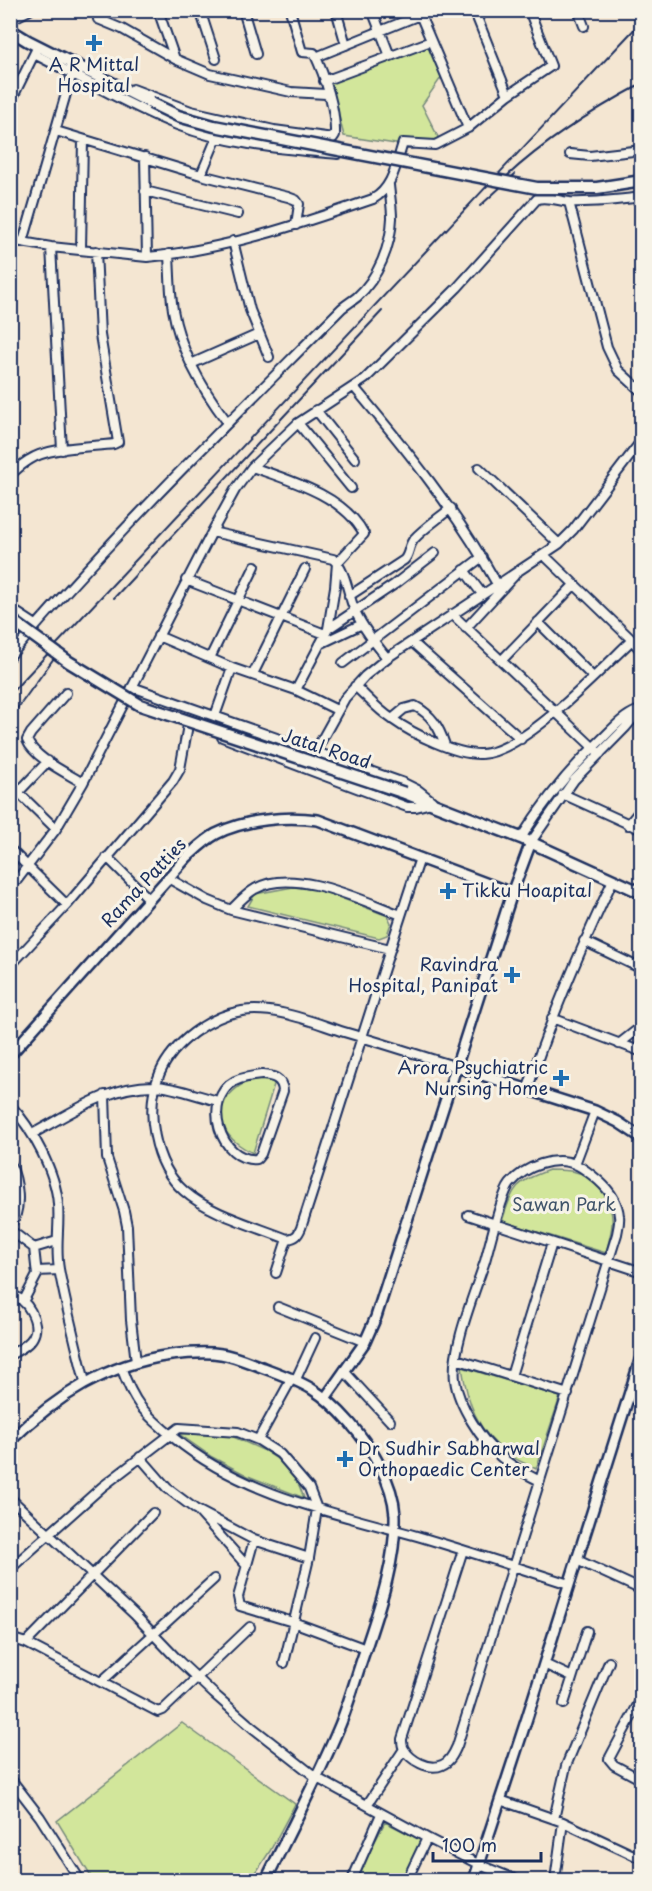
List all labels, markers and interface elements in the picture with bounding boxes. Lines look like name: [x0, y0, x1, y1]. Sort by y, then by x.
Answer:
marker: A R Mittal Hospital: [85, 34, 103, 52]
place label: A R Mittal Hospital: [49, 50, 139, 98]
street label: Jatal Road: [278, 720, 375, 775]
street label: Rama Patties: [94, 831, 192, 933]
place label: Tikku Hoapital: [462, 876, 592, 903]
marker: Tikku Hoapital: [439, 882, 457, 900]
place label: Ravindra Hospital, Panipat: [349, 950, 499, 998]
marker: Ravindra Hospital, Panipat: [503, 966, 521, 984]
place label: Arora Psychiatric Nursing Home: [398, 1053, 548, 1101]
marker: Arora Psychiatric Nursing Home: [552, 1069, 570, 1087]
park label: Sawan Park: [512, 1190, 616, 1217]
place label: Dr Sudhir Sabharwal Orthopaedic Center: [358, 1434, 540, 1482]
marker: Dr Sudhir Sabharwal Orthopaedic Center: [336, 1450, 354, 1468]
scale bar: [433, 1825, 541, 1863]
text: 100 m: [442, 1831, 497, 1858]

